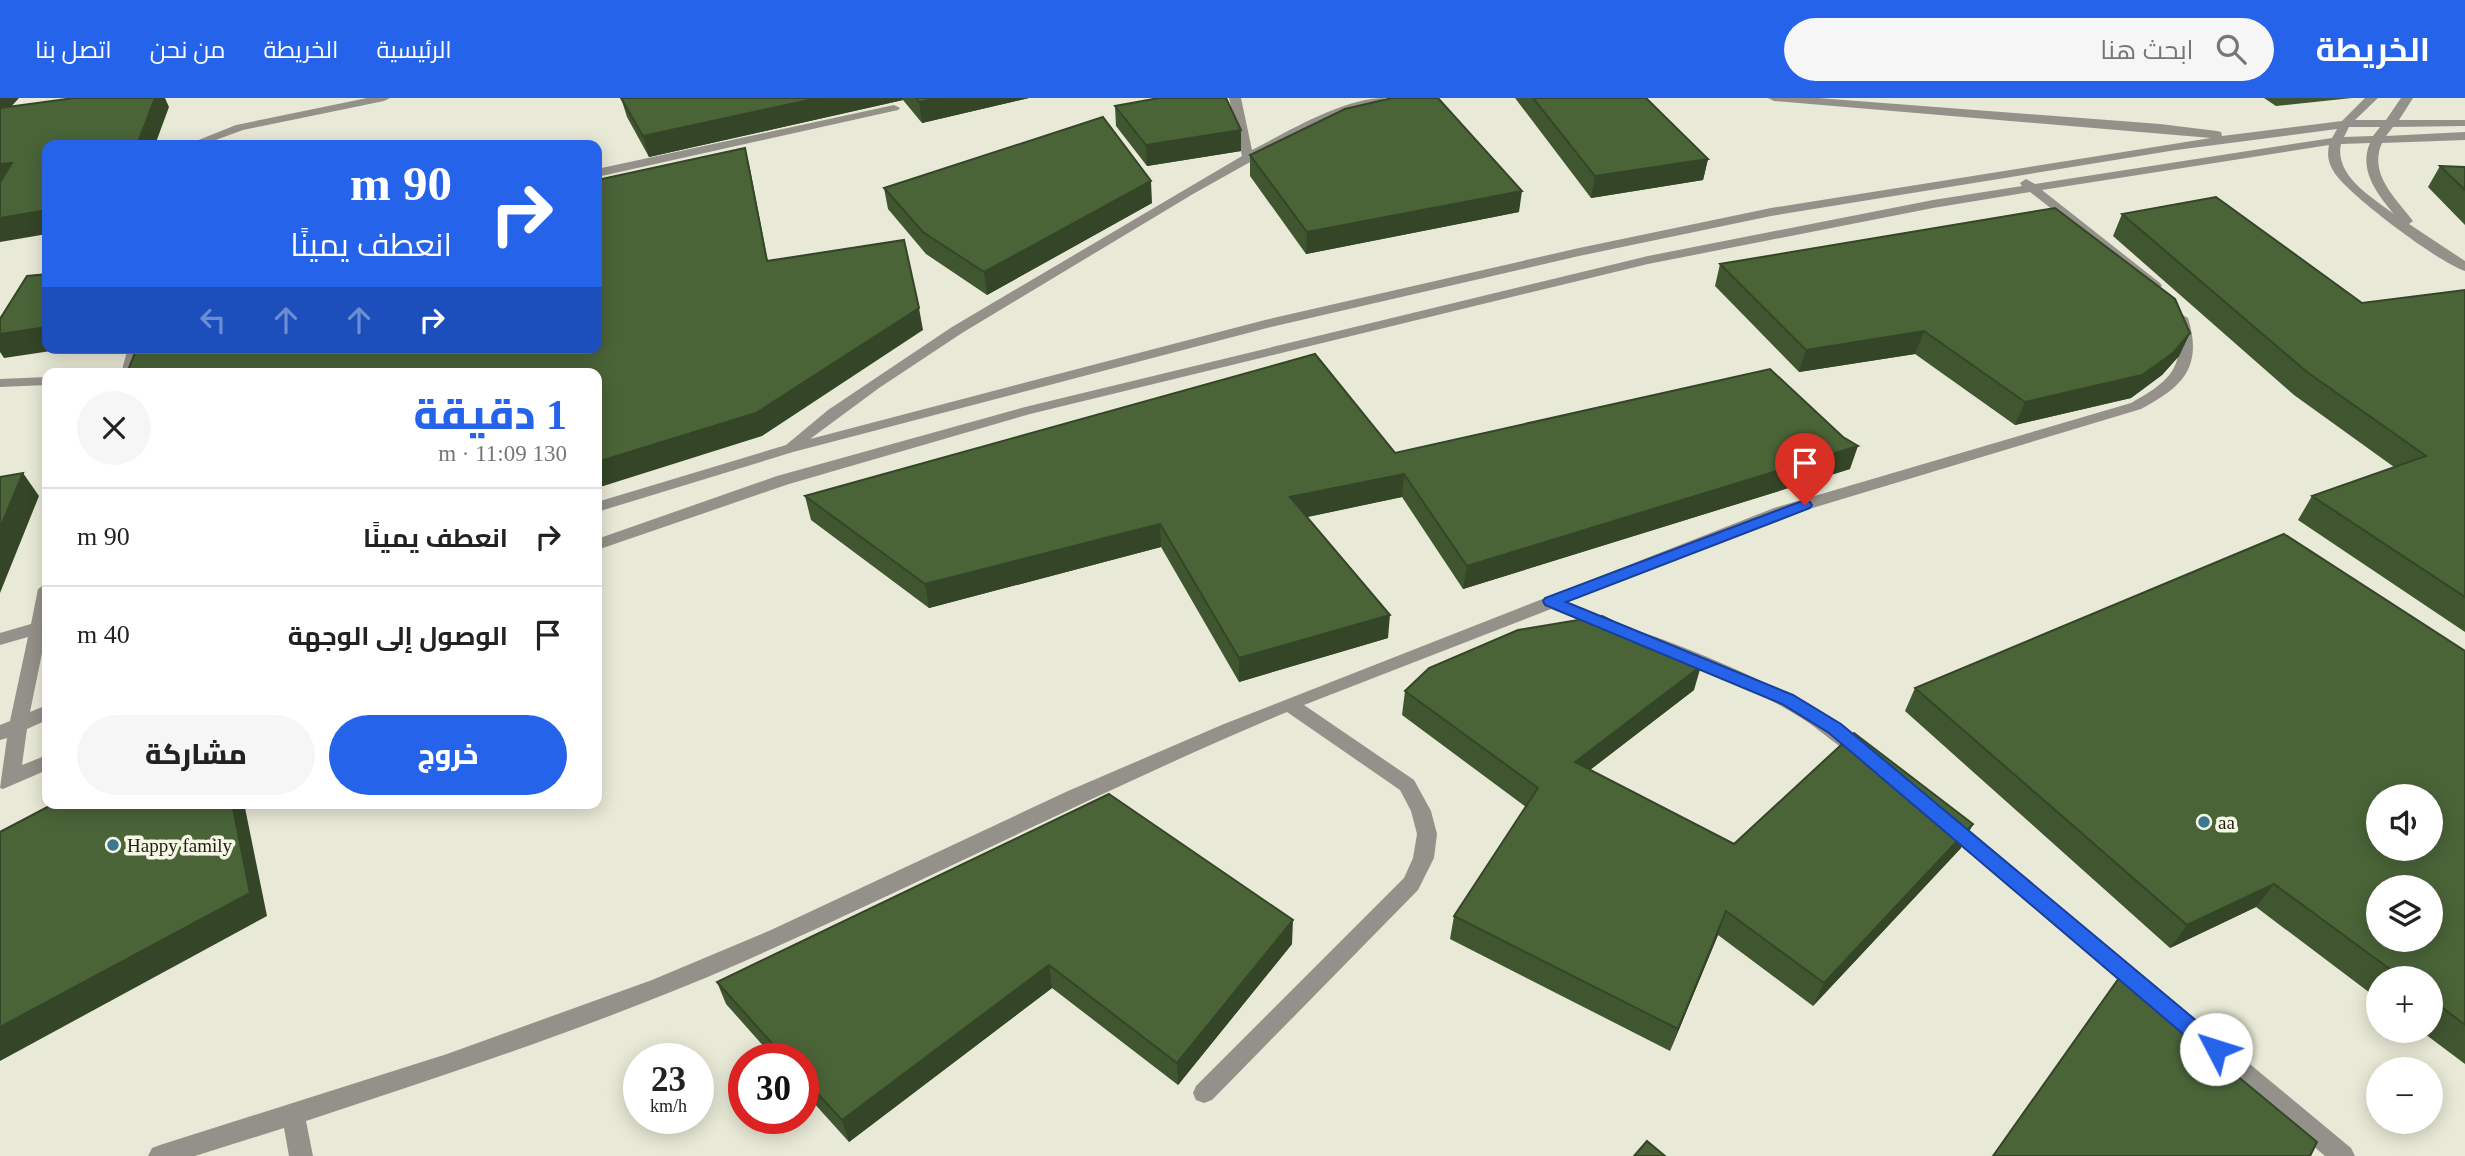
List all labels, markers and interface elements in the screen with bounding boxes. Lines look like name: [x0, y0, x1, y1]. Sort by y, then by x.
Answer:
search box: [1784, 18, 2274, 81]
icon: search: [2212, 30, 2250, 68]
text: الخريطة: [2316, 32, 2430, 68]
text: ابحث هنا: [2100, 36, 2194, 65]
text: اتصل بنا: [35, 37, 112, 63]
text: من نحن: [150, 37, 226, 63]
text: الخريطة: [264, 37, 338, 63]
text: الرئيسية: [376, 37, 452, 63]
text: 90 m: [350, 156, 452, 211]
icon: right: [476, 168, 567, 259]
text: انعطف يمينًا: [290, 227, 452, 263]
icon: left: [194, 301, 232, 339]
icon: ahead: [267, 301, 305, 339]
icon: ahead: [340, 301, 378, 339]
icon: right: [413, 301, 451, 339]
button: close: [77, 391, 151, 465]
text: 1 دقيقة: [414, 392, 567, 438]
pin: [1775, 433, 1835, 505]
text: 130 m · 11:09: [438, 441, 567, 466]
icon: arrive: [1786, 444, 1824, 482]
icon: right: [529, 518, 567, 556]
text: 90 m: [77, 522, 130, 551]
text: انعطف يمينًا: [363, 524, 508, 553]
icon: arrive: [529, 616, 567, 654]
text: 40 m: [77, 620, 130, 649]
text: الوصول إلى الوجهة: [288, 622, 508, 651]
button: مشاركة: [77, 715, 315, 795]
button: خروج: [329, 715, 567, 795]
map controls: [2366, 784, 2443, 1134]
button: sound: [2366, 784, 2443, 861]
place label: aa: [2218, 812, 2235, 833]
marker: aa: [2196, 814, 2212, 830]
place label: Happy family: [127, 835, 233, 856]
marker: Happy family: [105, 837, 121, 853]
button: layers: [2366, 875, 2443, 952]
button: +: [2366, 966, 2443, 1043]
position arrow: [2179, 1012, 2253, 1086]
speed limit sign: 30: [728, 1043, 819, 1134]
button: −: [2366, 1057, 2443, 1134]
text: 23: [651, 1060, 686, 1099]
text: km/h: [650, 1096, 687, 1116]

